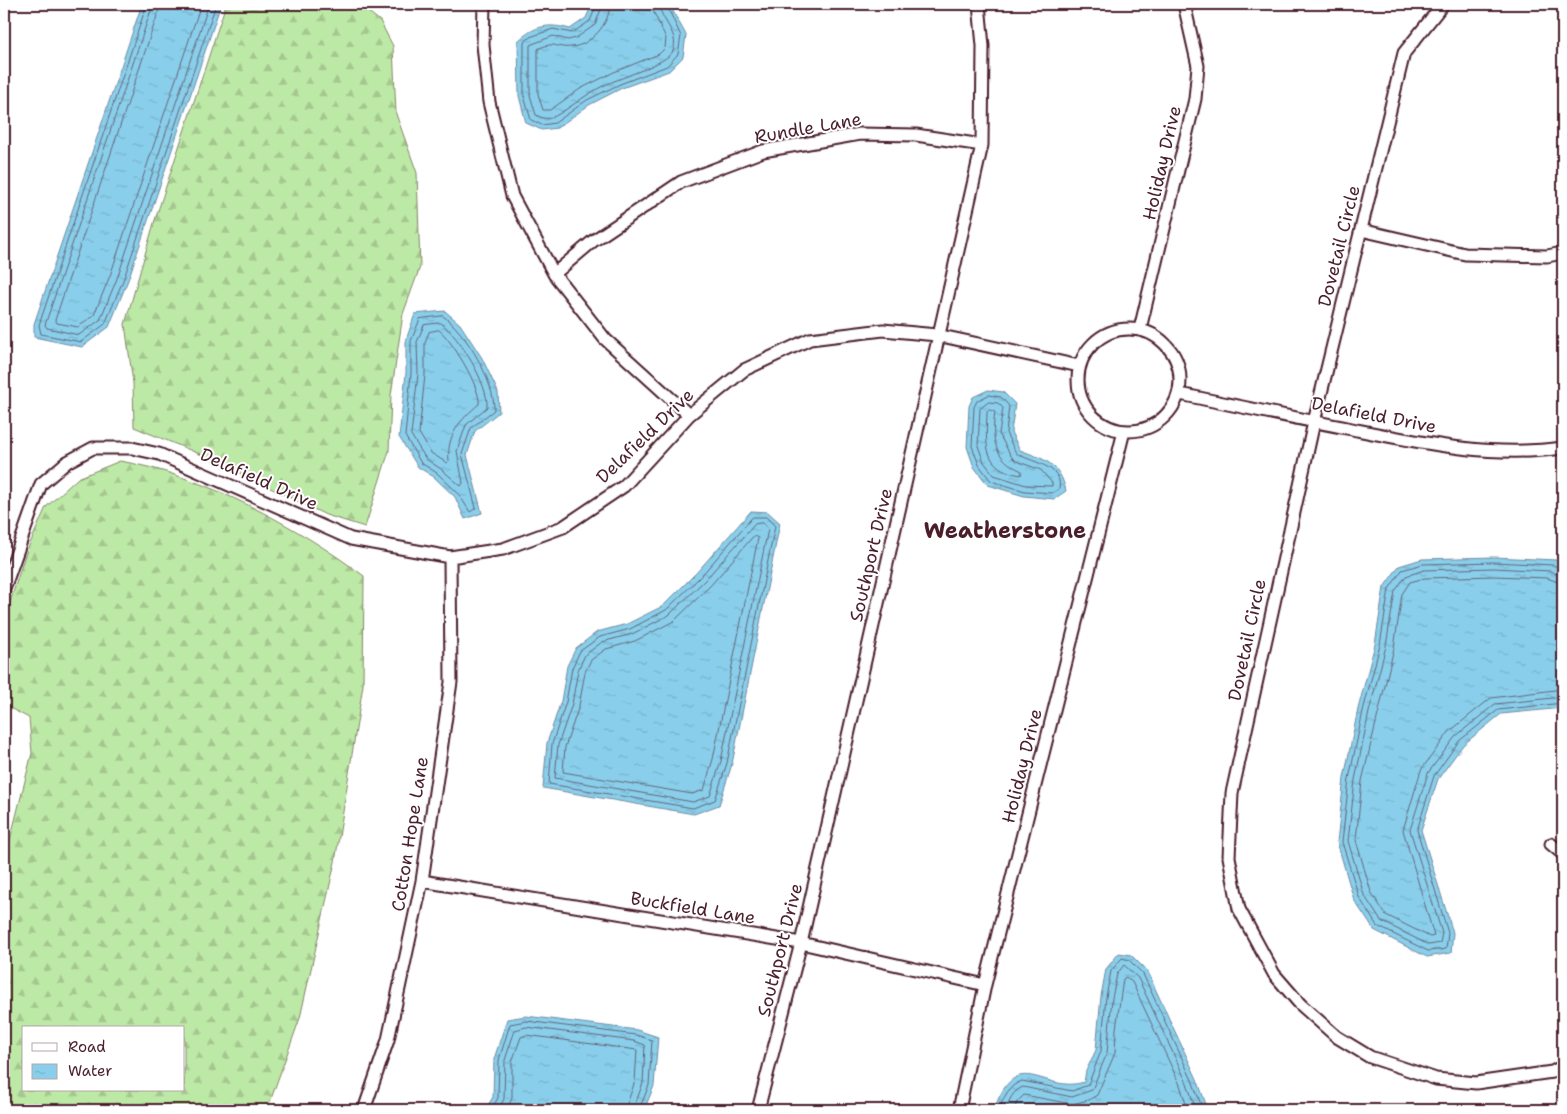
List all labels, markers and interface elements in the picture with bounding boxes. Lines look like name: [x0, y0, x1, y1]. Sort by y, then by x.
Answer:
street label: Holiday Drive: [1137, 103, 1187, 223]
street label: Rundle Lane: [753, 107, 863, 149]
street label: Dovetail Circle: [1312, 183, 1366, 309]
street label: Delafield Drive: [591, 383, 699, 489]
street label: Delafield Drive: [1309, 391, 1439, 439]
street label: Delafield Drive: [196, 442, 322, 516]
street label: Southport Drive: [844, 486, 898, 624]
district label: Weatherstone: [924, 516, 1086, 545]
street label: Dovetail Circle: [1222, 577, 1272, 703]
street label: Holiday Drive: [996, 706, 1048, 826]
street label: Cotton Hope Lane: [386, 755, 434, 913]
street label: Southport Drive: [752, 881, 808, 1019]
street label: Buckfield Lane: [629, 886, 757, 930]
legend: [22, 1026, 185, 1092]
text: Road: [68, 1037, 106, 1057]
text: Water: [68, 1061, 112, 1081]

